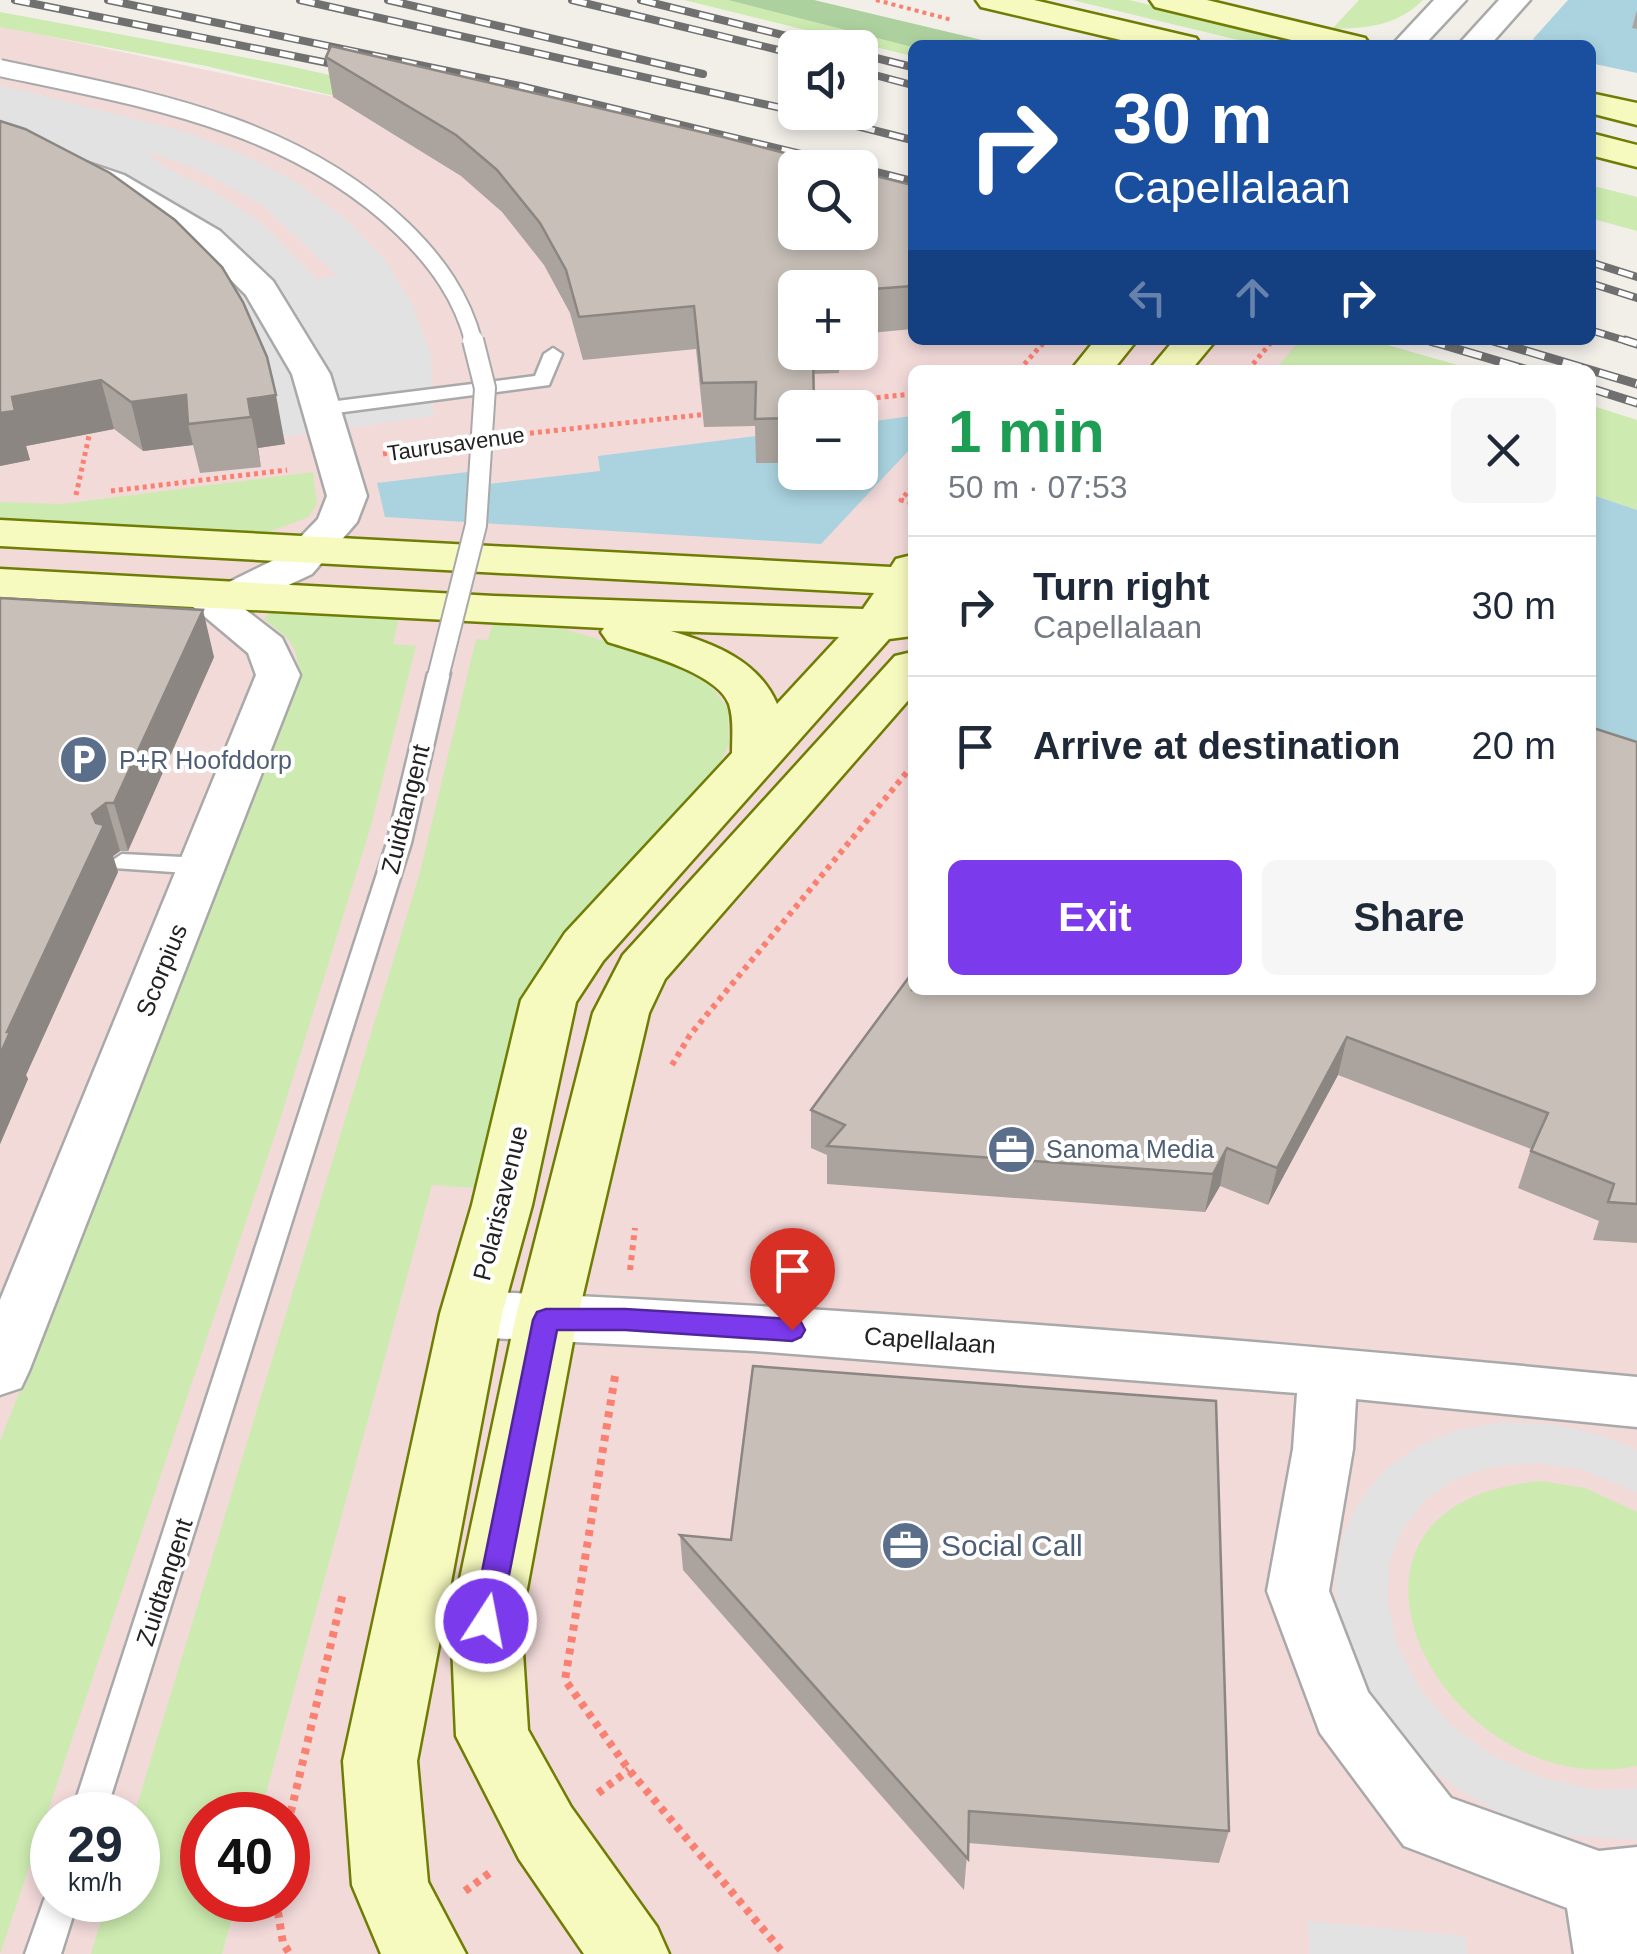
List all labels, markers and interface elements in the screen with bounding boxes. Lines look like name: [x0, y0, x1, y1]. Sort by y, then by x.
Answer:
map controls: [778, 30, 878, 490]
button: sound: [778, 30, 878, 130]
icon: right: [948, 80, 1078, 210]
text: 30 m: [1113, 80, 1273, 158]
button: search: [778, 150, 878, 250]
text: Capellalaan: [1113, 162, 1351, 213]
button: +: [778, 270, 878, 370]
icon: left: [1120, 270, 1175, 325]
icon: ahead: [1225, 270, 1280, 325]
icon: right: [1330, 270, 1385, 325]
button: −: [778, 390, 878, 490]
text: 1 min: [948, 398, 1105, 465]
button: close: [1451, 398, 1556, 503]
street label: Taurusavenue: [386, 422, 526, 466]
text: 50 m · 07:53: [948, 469, 1128, 505]
text: Turn right: [1033, 566, 1210, 608]
icon: right: [948, 579, 1003, 634]
text: 30 m: [1472, 585, 1556, 627]
text: Capellalaan: [1033, 609, 1202, 645]
icon: arrive: [948, 719, 1003, 774]
text: Arrive at destination: [1033, 725, 1400, 767]
text: 20 m: [1472, 725, 1556, 767]
parking icon: P+R Hoofddorp: [58, 734, 110, 786]
street label: Zuidtangent: [375, 742, 435, 876]
place label: P+R Hoofddorp: [119, 746, 292, 774]
button: Exit: [948, 860, 1242, 975]
button: Share: [1262, 860, 1556, 975]
street label: Scorpius: [130, 920, 192, 1020]
street label: Polarisavenue: [467, 1123, 533, 1283]
office icon: Sanoma Media: [985, 1123, 1037, 1175]
place label: Sanoma Media: [1046, 1135, 1214, 1163]
pin: [750, 1228, 835, 1331]
icon: arrive: [765, 1243, 820, 1298]
street label: Capellalaan: [863, 1321, 997, 1359]
street label: Zuidtangent: [130, 1515, 198, 1649]
office icon: Social Call: [880, 1519, 932, 1571]
place label: Social Call: [941, 1529, 1083, 1562]
position arrow: [434, 1569, 538, 1673]
speed limit sign: 40: [180, 1792, 310, 1922]
text: 29: [67, 1817, 123, 1873]
text: km/h: [68, 1868, 122, 1896]

